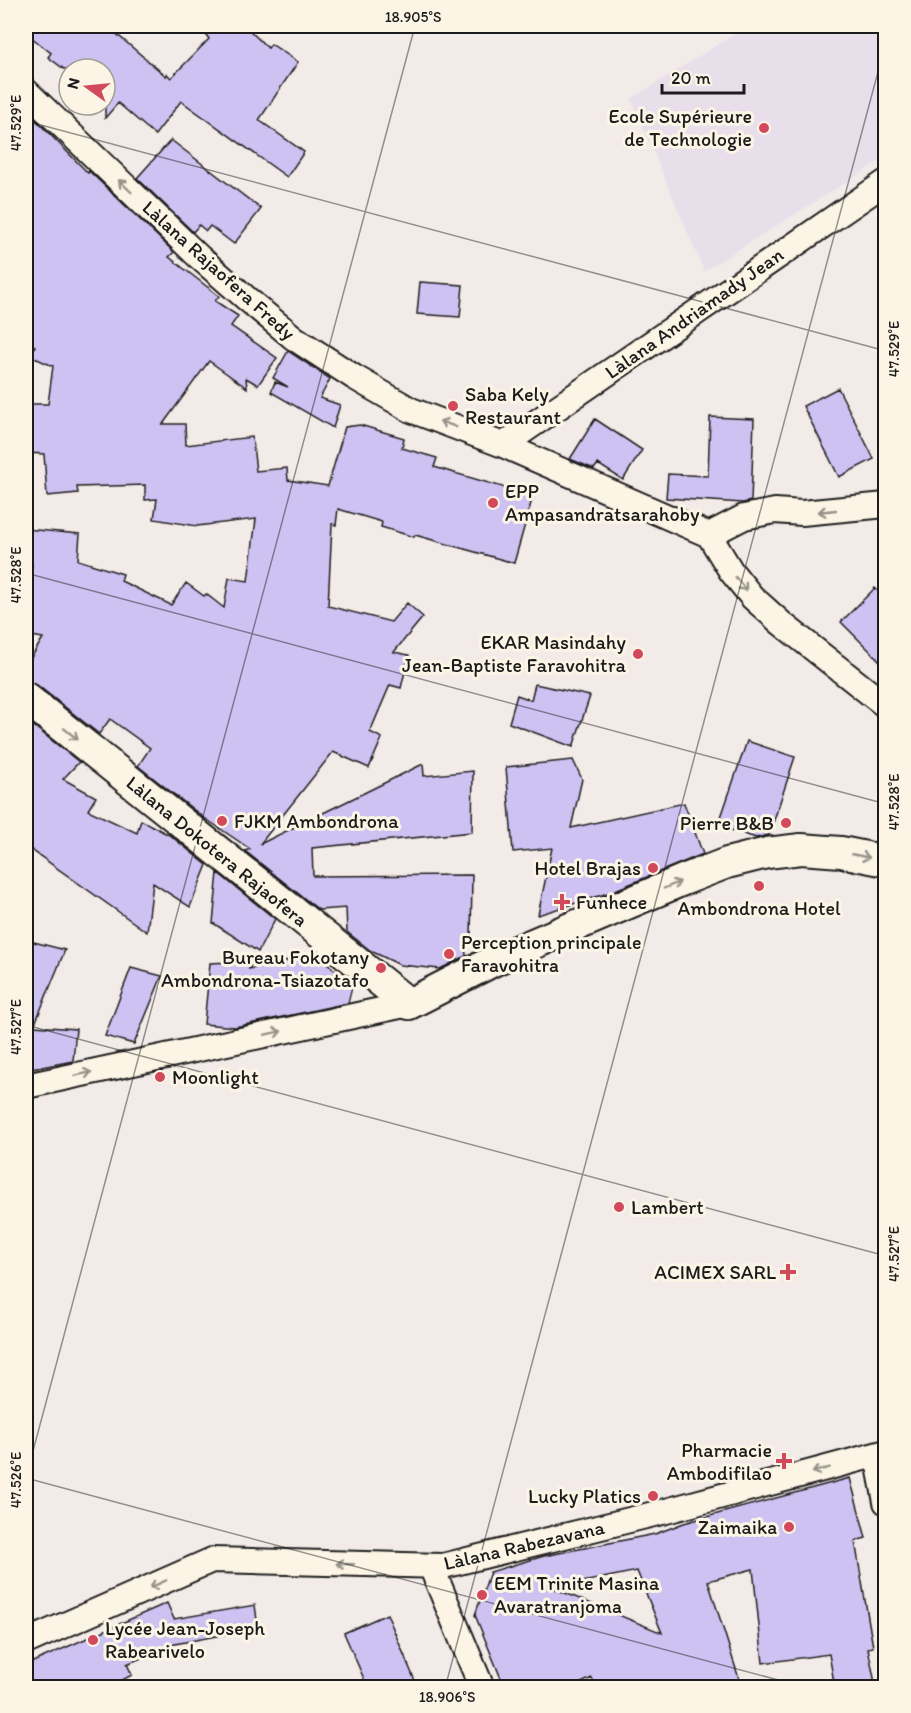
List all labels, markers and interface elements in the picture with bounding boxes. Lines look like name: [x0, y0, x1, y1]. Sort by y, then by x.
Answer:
text: 18.905°S: [385, 8, 441, 26]
north arrow: [57, 57, 117, 117]
scale bar: [662, 57, 744, 95]
text: 20 m: [671, 67, 711, 89]
text: N: [62, 76, 84, 91]
text: 47.529°E: [7, 95, 25, 151]
place label: Ecole Supérieure de Technologie: [608, 104, 752, 151]
marker: Ecole Supérieure de Technologie: [757, 121, 771, 135]
one-way arrow: [117, 178, 132, 193]
street label: Làlana Rajaofera Fredy: [138, 195, 301, 345]
street label: Làlana Andriamady Jean: [600, 242, 788, 384]
text: 47.529°E: [885, 321, 903, 377]
place label: Saba Kely Restaurant: [465, 382, 561, 429]
marker: Saba Kely Restaurant: [446, 399, 460, 413]
one-way arrow: [439, 418, 458, 429]
place label: EPP Ampasandratsarahoby: [505, 479, 700, 526]
marker: EPP Ampasandratsarahoby: [486, 496, 500, 510]
one-way arrow: [818, 506, 838, 517]
text: 47.528°E: [7, 547, 25, 603]
one-way arrow: [735, 576, 748, 592]
place label: EKAR Masindahy Jean-Baptiste Faravohitra: [402, 630, 627, 677]
marker: EKAR Masindahy Jean-Baptiste Faravohitra: [631, 647, 645, 661]
one-way arrow: [63, 728, 79, 741]
street label: Làlana Dokotera Rajaofera: [121, 770, 313, 932]
text: 47.528°E: [885, 774, 903, 830]
place label: FJKM Ambondrona: [234, 809, 399, 833]
place label: Pierre B&B: [680, 811, 774, 835]
marker: FJKM Ambondrona: [215, 814, 229, 828]
marker: Pierre B&B: [779, 816, 793, 830]
one-way arrow: [851, 851, 870, 862]
place label: Hotel Brajas: [535, 856, 641, 880]
marker: Hotel Brajas: [646, 861, 660, 875]
one-way arrow: [663, 878, 681, 889]
marker: Ambondrona Hotel: [752, 879, 766, 893]
place label: Funhece: [576, 890, 647, 914]
marker: Funhece: [553, 893, 571, 911]
place label: Ambondrona Hotel: [677, 896, 841, 920]
place label: Perception principale Faravohitra: [461, 930, 641, 977]
place label: Bureau Fokotany Ambondrona-Tsiazotafo: [161, 945, 370, 992]
marker: Perception principale Faravohitra: [442, 947, 456, 961]
marker: Bureau Fokotany Ambondrona-Tsiazotafo: [374, 961, 388, 975]
text: 47.527°E: [7, 999, 25, 1055]
one-way arrow: [264, 1026, 283, 1038]
place label: Moonlight: [172, 1065, 259, 1089]
one-way arrow: [73, 1067, 92, 1079]
marker: Moonlight: [153, 1070, 167, 1084]
place label: Lambert: [631, 1195, 704, 1219]
marker: Lambert: [612, 1200, 626, 1214]
text: 47.527°E: [885, 1226, 903, 1282]
place label: ACIMEX SARL: [654, 1260, 776, 1284]
marker: ACIMEX SARL: [781, 1265, 795, 1279]
place label: Pharmacie Ambodifilao: [667, 1438, 772, 1485]
text: 47.526°E: [7, 1452, 25, 1508]
marker: Pharmacie Ambodifilao: [777, 1454, 791, 1468]
one-way arrow: [812, 1465, 831, 1476]
place label: Lucky Platics: [528, 1484, 641, 1508]
marker: Lucky Platics: [646, 1489, 660, 1503]
street label: Làlana Rabezavana: [441, 1515, 607, 1575]
place label: Zaimaika: [698, 1515, 777, 1539]
marker: Zaimaika: [782, 1520, 796, 1534]
one-way arrow: [335, 1558, 355, 1570]
place label: EEM Trinite Masina Avaratranjoma: [494, 1571, 660, 1618]
one-way arrow: [149, 1579, 168, 1590]
marker: EEM Trinite Masina Avaratranjoma: [475, 1588, 489, 1602]
place label: Lycée Jean-Joseph Rabearivelo: [105, 1616, 265, 1663]
marker: Lycée Jean-Joseph Rabearivelo: [86, 1633, 100, 1647]
text: 18.906°S: [419, 1688, 475, 1706]

